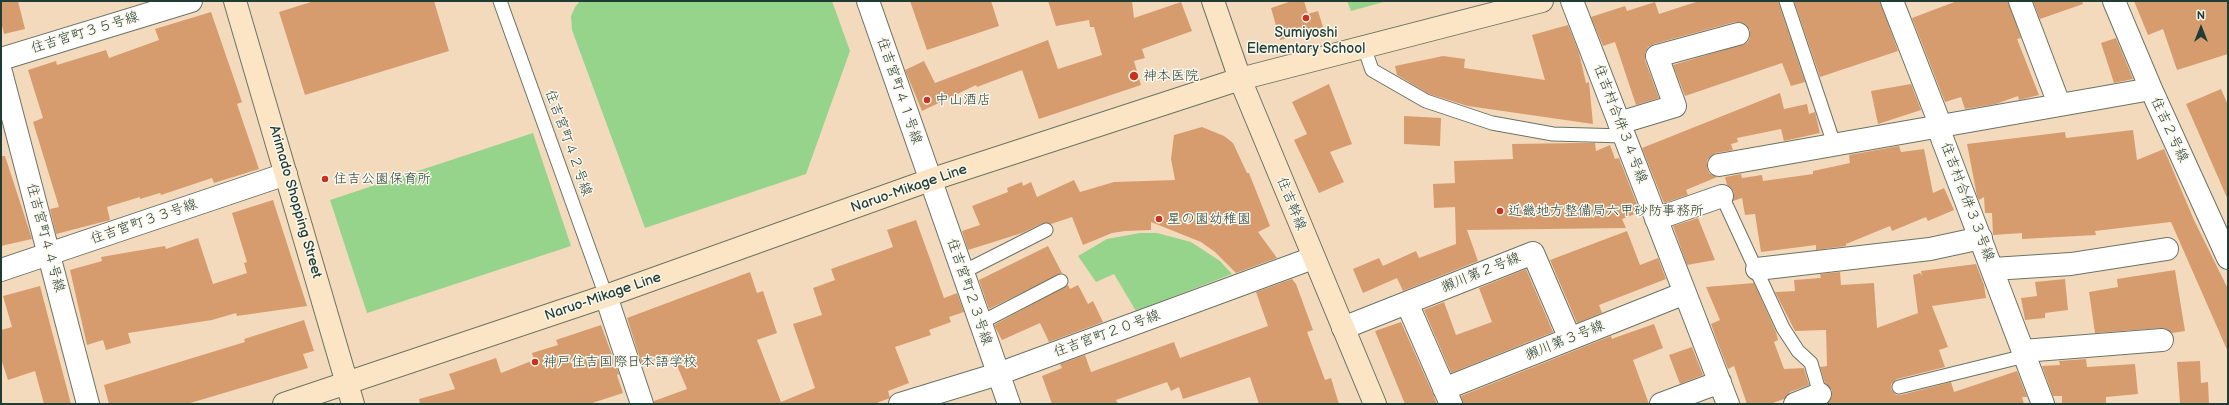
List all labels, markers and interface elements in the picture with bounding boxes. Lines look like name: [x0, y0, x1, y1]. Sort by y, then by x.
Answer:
north arrow: [2181, 8, 2221, 48]
street label: 住吉宮町３５号線: [29, 9, 141, 57]
text: N: [2197, 9, 2205, 22]
marker: Sumiyoshi Elementary School: [1301, 13, 1311, 23]
place label: Sumiyoshi Elementary School: [1247, 25, 1365, 58]
street label: 住吉宮町４１号線: [873, 35, 925, 147]
street label: 住吉村合併３４号線: [1590, 62, 1650, 186]
place label: 神本医院: [1143, 68, 1199, 84]
marker: 神本医院: [1128, 70, 1140, 82]
street label: 住吉宮町４２号線: [541, 88, 595, 198]
place label: 中山酒店: [935, 92, 991, 108]
marker: 中山酒店: [922, 95, 932, 105]
street label: 住吉２号線: [2147, 95, 2191, 165]
street label: Arimado Shopping Street: [265, 124, 325, 280]
street label: 住吉村合併３３号線: [1937, 140, 1997, 264]
street label: Naruo-Mikage Line: [849, 161, 969, 217]
place label: 住吉公園保育所: [333, 171, 431, 187]
marker: 住吉公園保育所: [320, 174, 330, 184]
street label: 住吉幹線: [1273, 175, 1309, 233]
street label: 住吉宮町４４号線: [22, 182, 68, 294]
street label: 住吉宮町３３号線: [88, 196, 200, 248]
place label: 近畿地方整備局六甲砂防事務所: [1508, 203, 1704, 219]
marker: 近畿地方整備局六甲砂防事務所: [1495, 206, 1505, 216]
place label: 星の園幼稚園: [1167, 211, 1251, 227]
marker: 星の園幼稚園: [1154, 214, 1164, 224]
street label: 住吉宮町２３号線: [943, 236, 995, 348]
street label: 獺川第２号線: [1439, 249, 1523, 297]
street label: Naruo-Mikage Line: [543, 269, 663, 325]
street label: 住吉宮町２０号線: [1052, 307, 1162, 361]
street label: 獺川第３号線: [1523, 317, 1607, 365]
place label: 神戸住吉国際日本語学校: [543, 354, 697, 370]
marker: 神戸住吉国際日本語学校: [530, 357, 540, 367]

